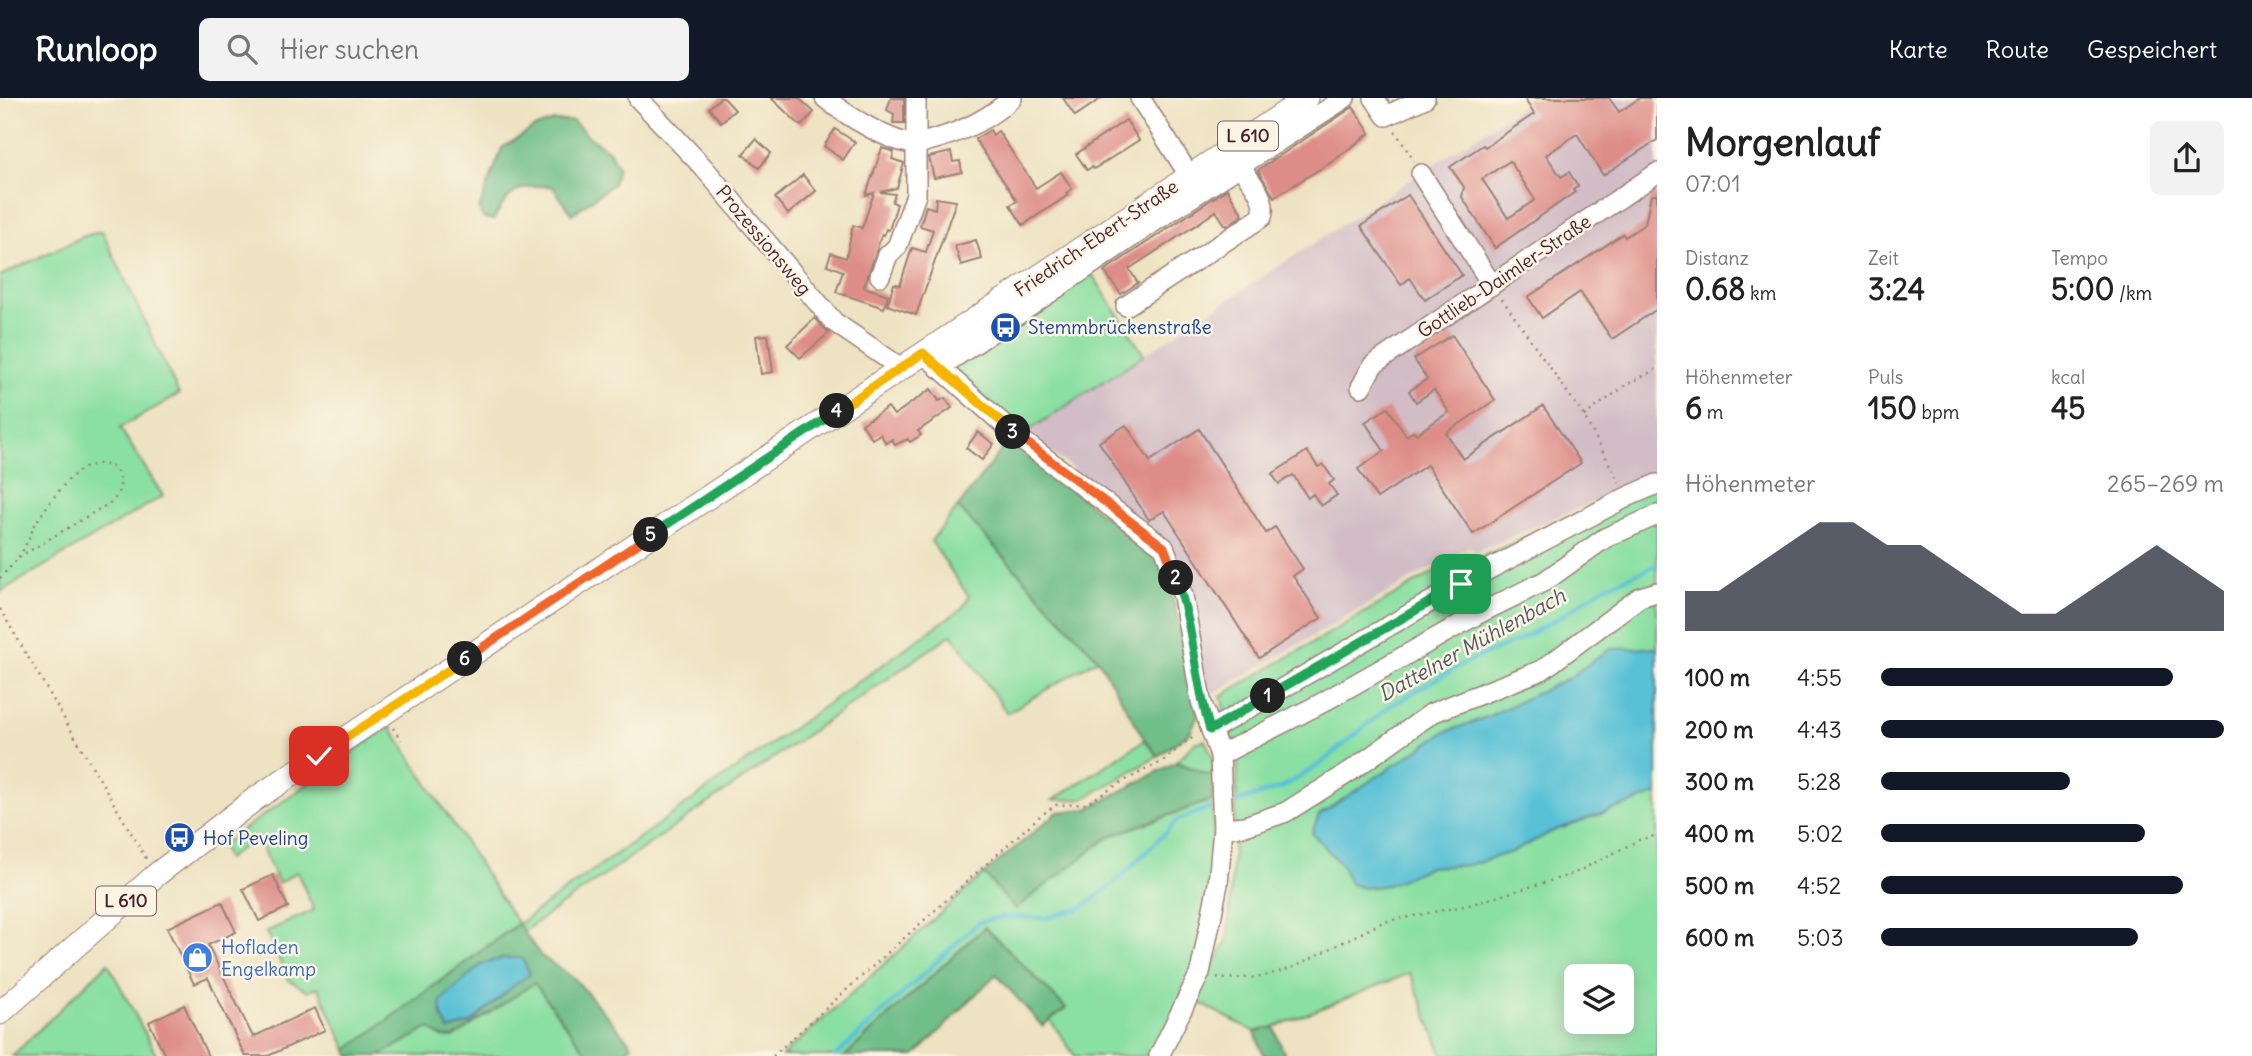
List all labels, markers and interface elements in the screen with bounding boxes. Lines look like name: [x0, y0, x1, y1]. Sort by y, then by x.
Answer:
search box: [199, 18, 689, 81]
text: Runloop: [35, 28, 157, 70]
icon: search: [223, 30, 261, 68]
text: Hier suchen: [279, 33, 419, 66]
text: Karte: [1889, 34, 1948, 64]
text: Route: [1986, 34, 2049, 64]
text: Gespeichert: [2087, 34, 2217, 64]
text: Morgenlauf: [1685, 119, 1880, 166]
button: share: [2150, 121, 2224, 195]
road number: L 610: [1218, 122, 1278, 150]
text: 07:01: [1685, 169, 1741, 198]
street label: Friedrich-Ebert-Straße: [1009, 174, 1183, 302]
street label: Prozessionsweg: [711, 180, 817, 300]
street label: Gottlieb-Daimler-Straße: [1413, 209, 1595, 343]
text: Distanz: [1685, 246, 1749, 270]
text: Zeit: [1868, 246, 1899, 270]
text: Tempo: [2051, 246, 2108, 270]
text: 0.68: [1685, 270, 1746, 308]
text: 3:24: [1868, 270, 1925, 308]
text: 5:00: [2051, 270, 2115, 308]
text: km: [1746, 281, 1776, 305]
text: /km: [2115, 281, 2152, 305]
bus stop icon: Stemmbrückenstraße: [988, 310, 1022, 344]
place label: Stemmbrückenstraße: [1028, 315, 1212, 339]
text: Höhenmeter: [1685, 365, 1793, 389]
text: Puls: [1868, 365, 1903, 389]
text: kcal: [2051, 365, 2085, 389]
text: 6: [1685, 389, 1702, 427]
text: 150: [1868, 389, 1917, 427]
text: 45: [2051, 389, 2086, 427]
pin: 4: [820, 394, 854, 428]
text: 4: [831, 398, 842, 422]
text: m: [1702, 400, 1724, 424]
text: bpm: [1917, 400, 1959, 424]
pin: 3: [996, 414, 1030, 450]
text: 3: [1007, 419, 1018, 443]
text: Höhenmeter: [1685, 469, 1815, 498]
text: 265–269 m: [2107, 469, 2224, 498]
pin: 5: [634, 518, 668, 552]
text: 5: [645, 522, 656, 546]
pin: [1431, 554, 1491, 614]
pin: 2: [1158, 560, 1194, 596]
text: 2: [1170, 565, 1181, 589]
icon: arrive: [1442, 565, 1480, 603]
water label: Dattelner Mühlenbach: [1374, 582, 1571, 707]
pin: 6: [448, 642, 482, 676]
text: 6: [459, 646, 470, 670]
text: 100 m: [1685, 663, 1750, 692]
text: 4:55: [1797, 663, 1842, 692]
pin: 1: [1250, 678, 1286, 714]
text: 1: [1264, 683, 1271, 707]
text: 200 m: [1685, 715, 1754, 744]
text: 4:43: [1797, 715, 1842, 744]
pin: [289, 726, 349, 786]
icon: check: [300, 737, 338, 775]
text: 300 m: [1685, 767, 1754, 796]
text: 5:28: [1797, 767, 1841, 796]
text: 400 m: [1685, 819, 1754, 848]
text: 5:02: [1797, 819, 1843, 848]
bus stop icon: Hof Peveling: [163, 821, 197, 855]
place label: Hof Peveling: [203, 826, 308, 850]
text: 500 m: [1685, 871, 1754, 900]
text: 4:52: [1797, 871, 1841, 900]
road number: L 610: [96, 886, 156, 916]
text: 600 m: [1685, 923, 1754, 952]
text: 5:03: [1797, 923, 1844, 952]
place label: Hofladen Engelkamp: [221, 935, 316, 981]
shop icon: Hofladen Engelkamp: [181, 941, 215, 975]
map controls: [1564, 964, 1634, 1034]
button: layers: [1564, 964, 1634, 1034]

